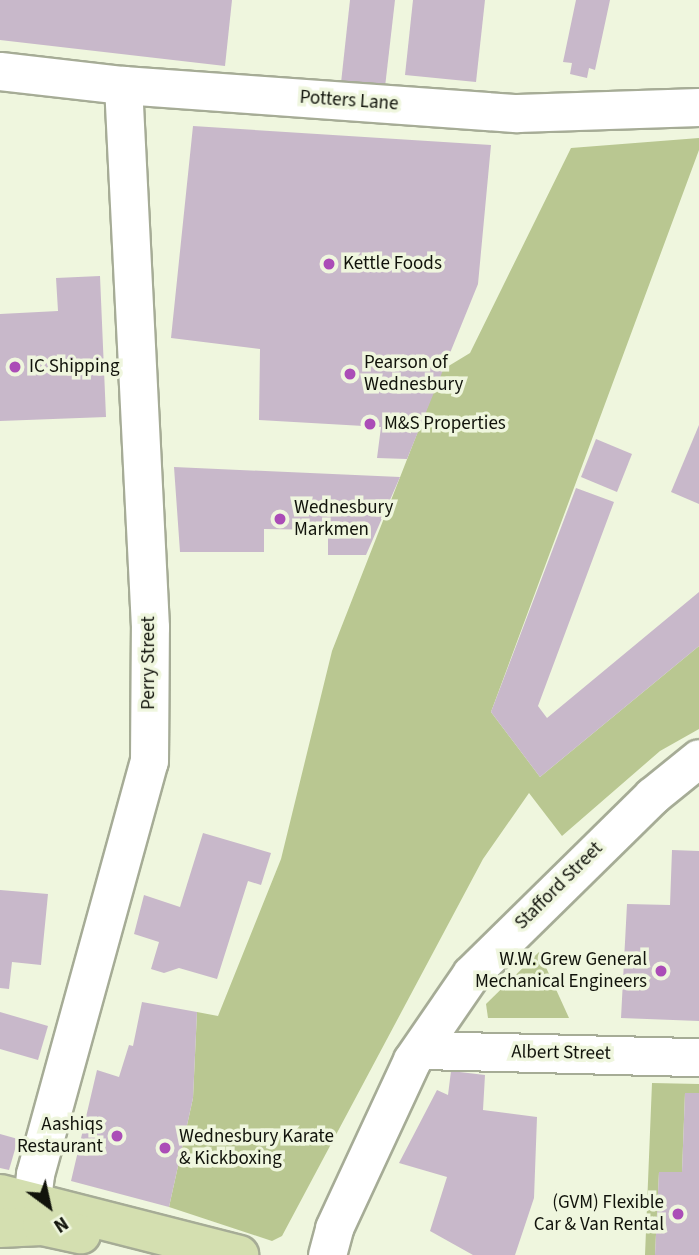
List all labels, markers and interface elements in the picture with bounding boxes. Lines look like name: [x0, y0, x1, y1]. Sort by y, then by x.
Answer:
street label: Potters Lane: [299, 86, 399, 116]
place label: Kettle Foods: [343, 253, 442, 275]
marker: Kettle Foods: [321, 256, 337, 272]
place label: Pearson of Wednesbury: [364, 352, 463, 396]
place label: IC Shipping: [29, 356, 120, 378]
marker: IC Shipping: [7, 359, 23, 375]
marker: Pearson of Wednesbury: [342, 366, 358, 382]
place label: M&S Properties: [384, 413, 506, 435]
marker: M&S Properties: [362, 416, 378, 432]
place label: Wednesbury Markmen: [294, 497, 393, 541]
marker: Wednesbury Markmen: [272, 511, 288, 527]
street label: Perry Street: [138, 616, 160, 710]
street label: Stafford Street: [510, 837, 608, 935]
place label: W.W. Grew General Mechanical Engineers: [475, 949, 647, 993]
marker: W.W. Grew General Mechanical Engineers: [653, 963, 669, 979]
street label: Albert Street: [511, 1041, 611, 1065]
place label: Aashiqs Restaurant: [17, 1114, 103, 1158]
place label: Wednesbury Karate & Kickboxing: [179, 1126, 334, 1170]
marker: Aashiqs Restaurant: [109, 1128, 125, 1144]
marker: Wednesbury Karate & Kickboxing: [157, 1140, 173, 1156]
north arrow: [14, 1171, 84, 1241]
place label: (GVM) Flexible Car & Van Rental: [534, 1192, 664, 1236]
marker: (GVM) Flexible Car & Van Rental: [670, 1206, 686, 1222]
text: N: [48, 1209, 73, 1239]

